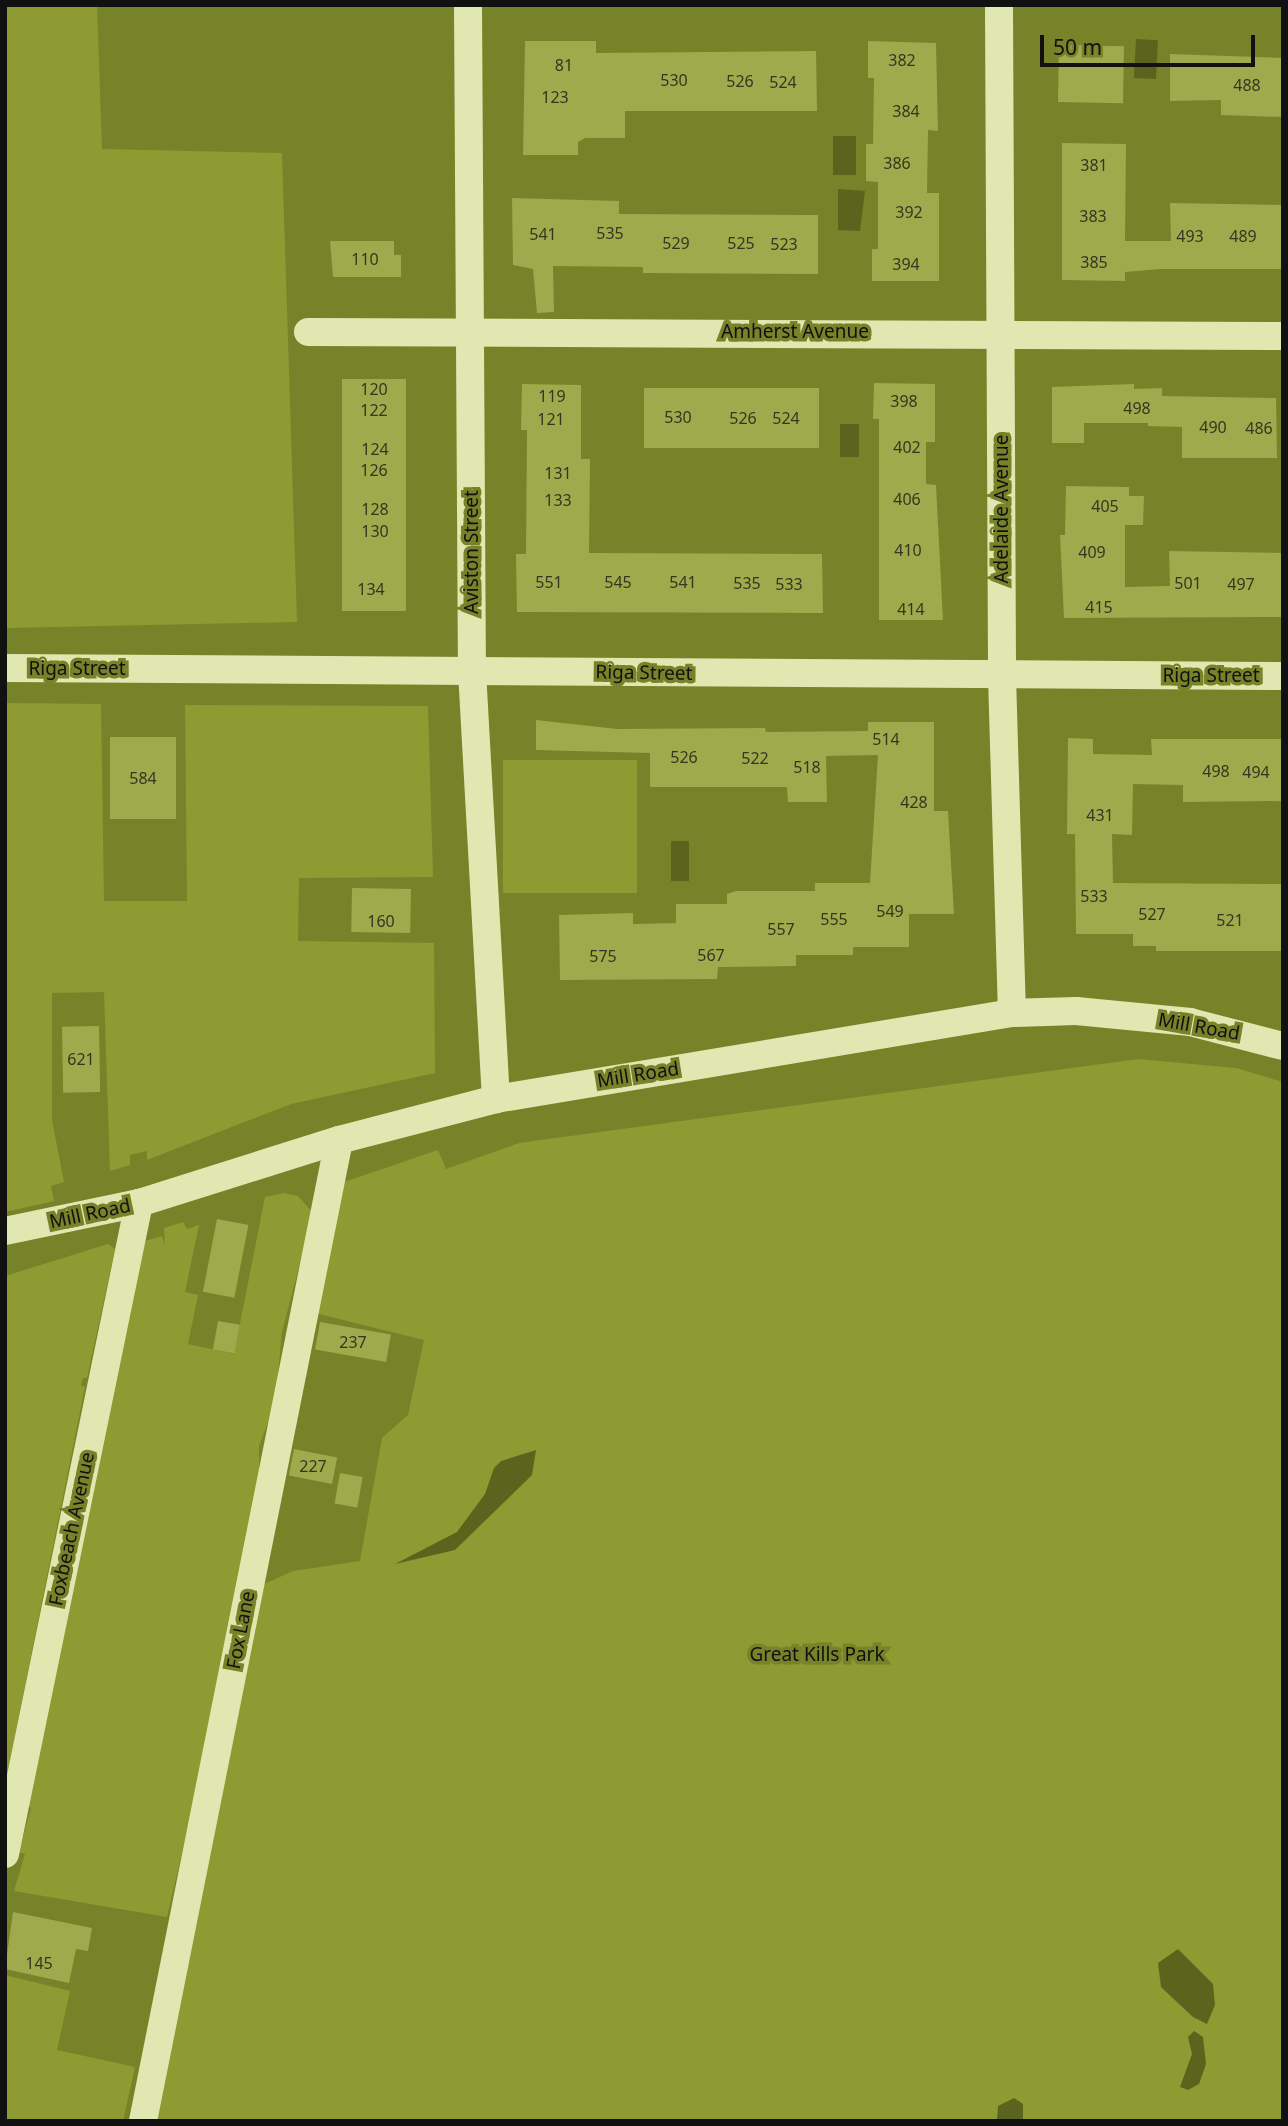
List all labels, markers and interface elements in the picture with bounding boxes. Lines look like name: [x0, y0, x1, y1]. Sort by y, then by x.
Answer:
scale bar: [1043, 21, 1258, 65]
text: 50 m: [1053, 33, 1102, 61]
house number: 382: [888, 50, 916, 70]
house number: 81: [555, 55, 573, 75]
house number: 530: [660, 70, 688, 90]
house number: 526: [726, 71, 754, 91]
house number: 524: [769, 72, 797, 92]
house number: 488: [1233, 75, 1261, 95]
house number: 123: [541, 87, 569, 107]
house number: 384: [892, 101, 920, 121]
house number: 386: [883, 153, 911, 173]
house number: 381: [1080, 155, 1108, 175]
house number: 392: [895, 202, 923, 222]
house number: 383: [1079, 206, 1107, 226]
house number: 535: [596, 223, 624, 243]
house number: 541: [529, 224, 557, 244]
house number: 493: [1176, 226, 1204, 246]
house number: 489: [1229, 226, 1257, 246]
house number: 529: [662, 233, 690, 253]
house number: 525: [727, 233, 755, 253]
house number: 523: [770, 234, 798, 254]
house number: 110: [351, 249, 379, 269]
house number: 385: [1080, 252, 1108, 272]
house number: 394: [892, 254, 920, 274]
street label: Amherst Avenue: [721, 321, 869, 343]
house number: 120: [360, 379, 388, 399]
house number: 119: [538, 386, 566, 406]
house number: 398: [890, 391, 918, 411]
house number: 498: [1123, 398, 1151, 418]
house number: 122: [360, 400, 388, 420]
house number: 530: [664, 407, 692, 427]
house number: 526: [729, 408, 757, 428]
house number: 524: [772, 408, 800, 428]
house number: 121: [537, 409, 565, 429]
house number: 490: [1199, 417, 1227, 437]
house number: 486: [1245, 418, 1273, 438]
street label: Adelaide Avenue: [991, 434, 1013, 584]
house number: 402: [893, 437, 921, 457]
house number: 124: [361, 439, 389, 459]
house number: 126: [360, 460, 388, 480]
house number: 131: [544, 463, 572, 483]
house number: 406: [893, 489, 921, 509]
street label: Aviston Street: [461, 490, 483, 614]
house number: 133: [544, 490, 572, 510]
house number: 405: [1091, 496, 1119, 516]
house number: 128: [361, 499, 389, 519]
house number: 130: [361, 521, 389, 541]
house number: 410: [894, 540, 922, 560]
house number: 409: [1078, 542, 1106, 562]
house number: 551: [535, 572, 563, 592]
house number: 545: [604, 572, 632, 592]
house number: 541: [669, 572, 697, 592]
house number: 535: [733, 573, 761, 593]
house number: 501: [1174, 573, 1202, 593]
house number: 533: [775, 574, 803, 594]
house number: 497: [1227, 574, 1255, 594]
house number: 134: [357, 579, 385, 599]
house number: 415: [1085, 597, 1113, 617]
house number: 414: [897, 599, 925, 619]
street label: Riga Street: [28, 658, 126, 680]
street label: Riga Street: [595, 661, 693, 685]
street label: Riga Street: [1162, 665, 1260, 687]
house number: 514: [872, 729, 900, 749]
house number: 526: [670, 747, 698, 767]
house number: 522: [741, 748, 769, 768]
house number: 518: [793, 757, 821, 777]
house number: 498: [1202, 761, 1230, 781]
house number: 494: [1242, 762, 1270, 782]
house number: 584: [129, 768, 157, 788]
house number: 428: [900, 792, 928, 812]
house number: 431: [1086, 805, 1114, 825]
house number: 533: [1080, 886, 1108, 906]
house number: 549: [876, 901, 904, 921]
house number: 527: [1138, 904, 1166, 924]
house number: 555: [820, 909, 848, 929]
house number: 521: [1216, 910, 1244, 930]
house number: 160: [367, 911, 395, 931]
house number: 557: [767, 919, 795, 939]
house number: 567: [697, 945, 725, 965]
house number: 575: [589, 946, 617, 966]
street label: Mill Road: [1156, 1009, 1242, 1045]
house number: 621: [67, 1049, 95, 1069]
street label: Mill Road: [595, 1057, 681, 1093]
street label: Mill Road: [47, 1194, 133, 1234]
house number: 237: [339, 1332, 367, 1352]
street label: Foxbeach Avenue: [45, 1450, 99, 1608]
house number: 227: [299, 1456, 327, 1476]
street label: Fox Lane: [222, 1589, 260, 1671]
park label: Great Kills Park: [749, 1644, 885, 1666]
house number: 145: [25, 1953, 53, 1973]

